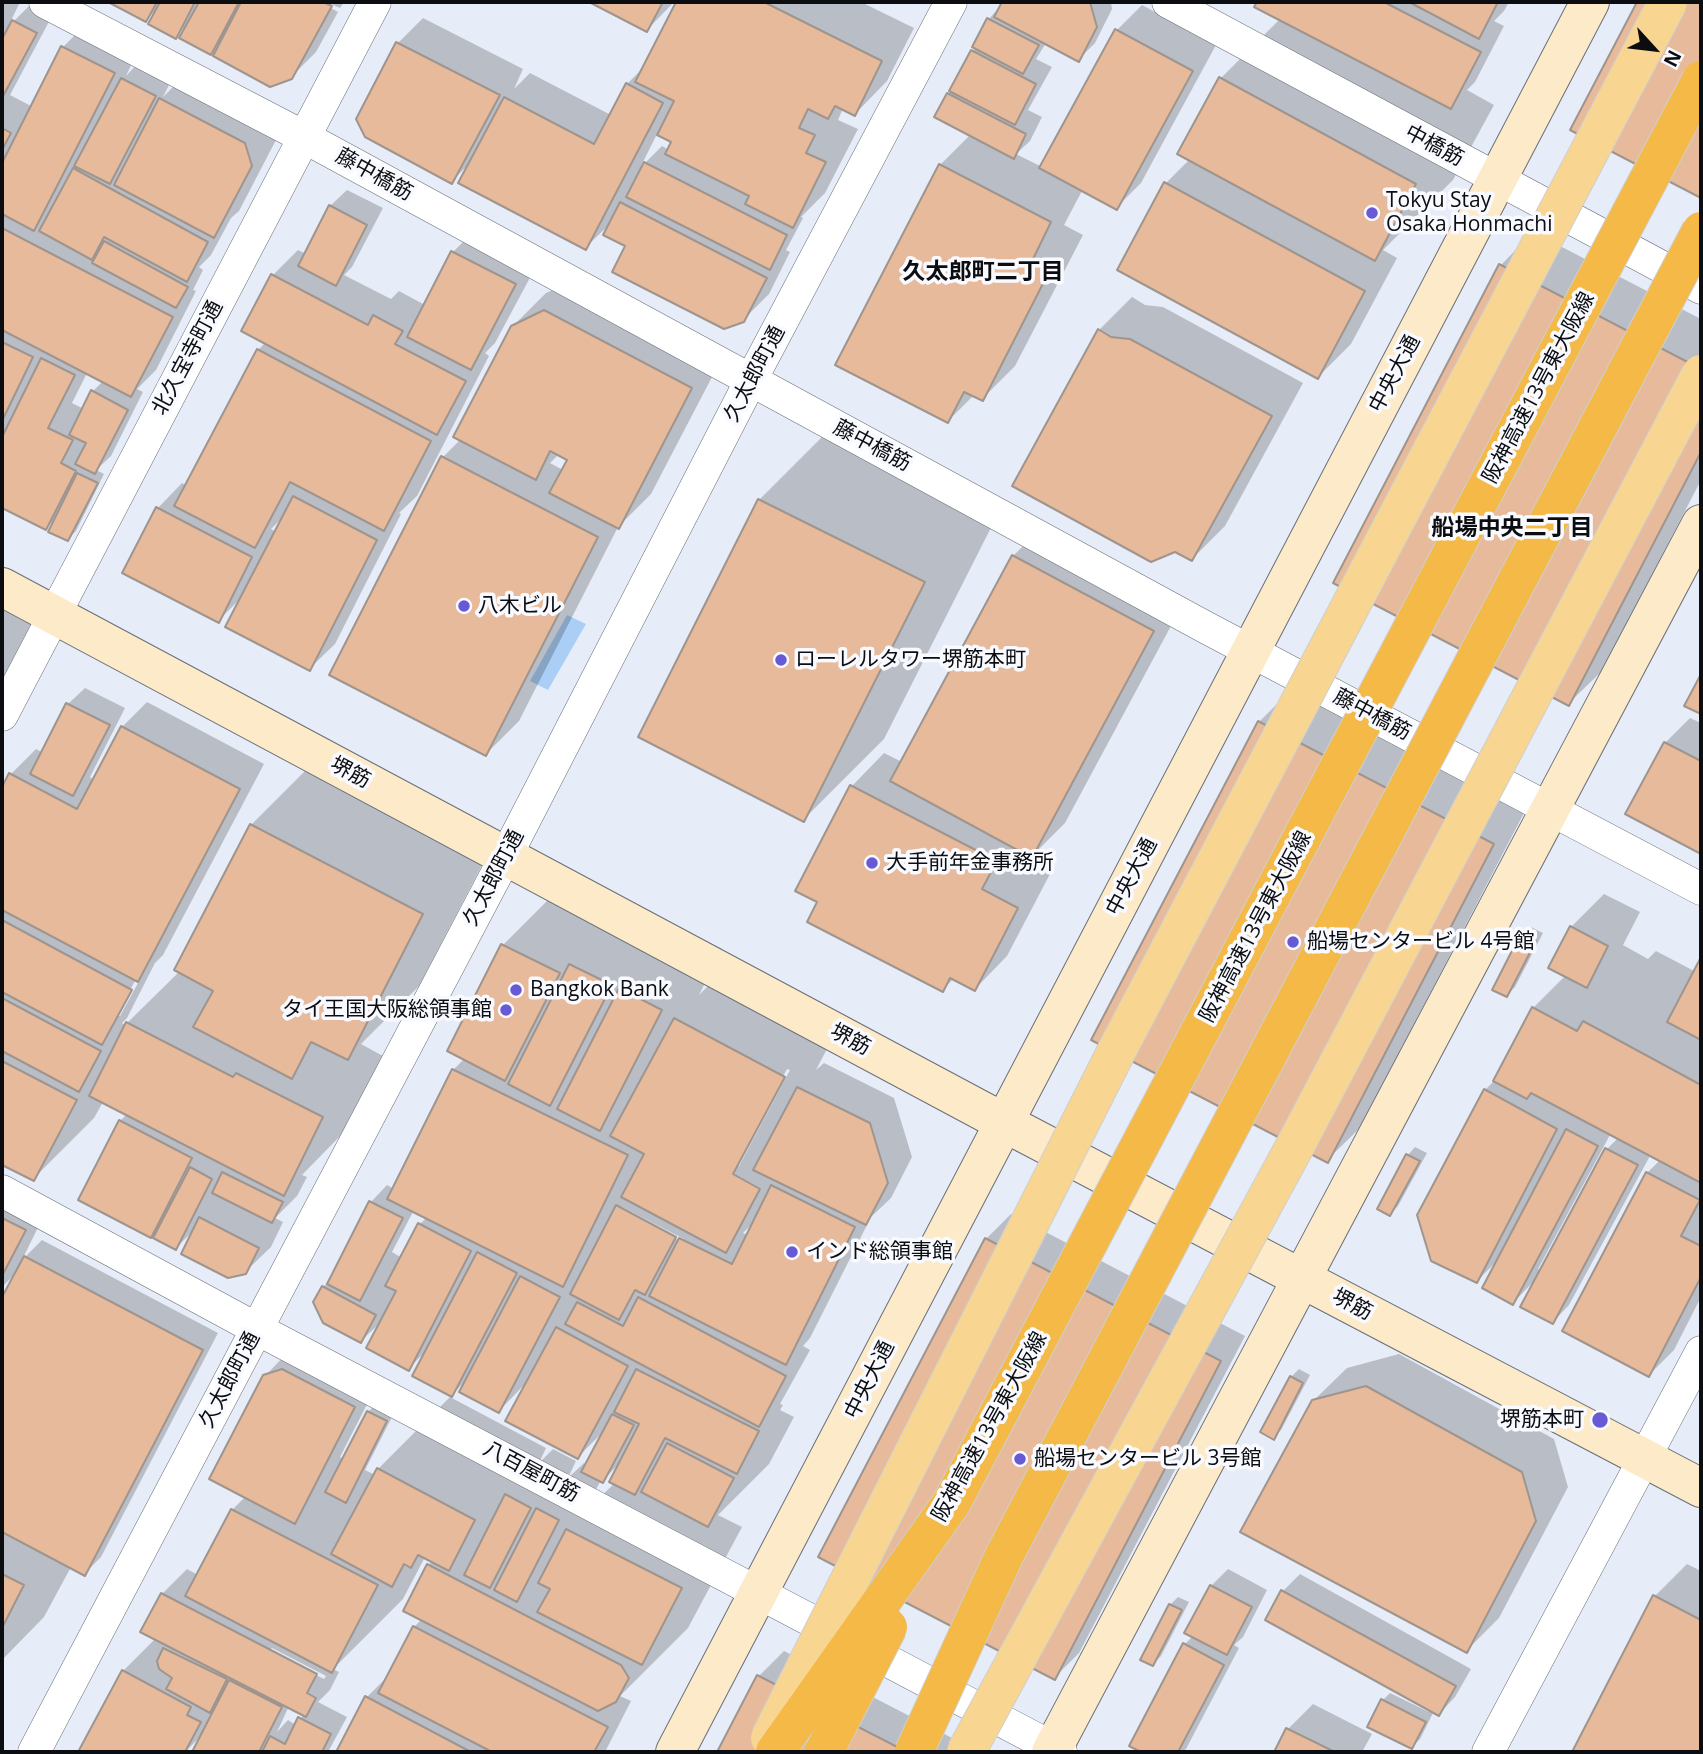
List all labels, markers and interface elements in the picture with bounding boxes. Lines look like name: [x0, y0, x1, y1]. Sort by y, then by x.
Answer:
north arrow: [1619, 14, 1689, 84]
text: N: [1658, 46, 1688, 71]
street label: 中橋筋: [1400, 120, 1468, 172]
street label: 藤中橋筋: [331, 144, 417, 206]
place label: Tokyu Stay Osaka Honmachi: [1386, 188, 1553, 238]
marker: Tokyu Stay Osaka Honmachi: [1364, 205, 1380, 221]
district label: 久太郎町二丁目: [903, 258, 1063, 286]
street label: 阪神高速13号東大阪線: [1478, 288, 1600, 488]
street label: 北久宝寺町通: [147, 296, 229, 420]
street label: 久太郎町通: [719, 322, 791, 426]
street label: 中央大通: [1364, 331, 1426, 417]
street label: 藤中橋筋: [829, 415, 915, 477]
district label: 船場中央二丁目: [1432, 514, 1592, 542]
place label: 八木ビル: [478, 593, 562, 619]
marker: 八木ビル: [456, 598, 472, 614]
place label: ローレルタワー堺筋本町: [795, 647, 1026, 673]
marker: ローレルタワー堺筋本町: [773, 652, 789, 668]
street label: 藤中橋筋: [1329, 684, 1415, 746]
street label: 堺筋: [326, 752, 374, 794]
street label: 久太郎町通: [458, 826, 530, 930]
street label: 阪神高速13号東大阪線: [1195, 827, 1317, 1027]
street label: 中央大通: [1101, 834, 1163, 920]
place label: 大手前年金事務所: [886, 850, 1054, 876]
marker: 大手前年金事務所: [864, 855, 880, 871]
place label: 船場センタービル 4号館: [1307, 929, 1534, 955]
marker: 船場センタービル 4号館: [1285, 934, 1301, 950]
place label: Bangkok Bank: [530, 977, 669, 1003]
marker: Bangkok Bank: [508, 982, 524, 998]
place label: タイ王国大阪総領事館: [282, 997, 492, 1023]
marker: タイ王国大阪総領事館: [498, 1002, 514, 1018]
street label: 堺筋: [826, 1019, 874, 1061]
place label: インド総領事館: [806, 1239, 953, 1265]
marker: インド総領事館: [784, 1244, 800, 1260]
street label: 堺筋: [1328, 1284, 1376, 1326]
street label: 久太郎町通: [194, 1328, 266, 1432]
street label: 阪神高速13号東大阪線: [927, 1328, 1053, 1526]
street label: 中央大通: [840, 1337, 900, 1423]
place label: 堺筋本町: [1500, 1407, 1584, 1433]
marker: 堺筋本町: [1590, 1410, 1610, 1430]
street label: 八百屋町筋: [479, 1436, 583, 1508]
place label: 船場センタービル 3号館: [1034, 1446, 1261, 1472]
marker: 船場センタービル 3号館: [1012, 1451, 1028, 1467]

